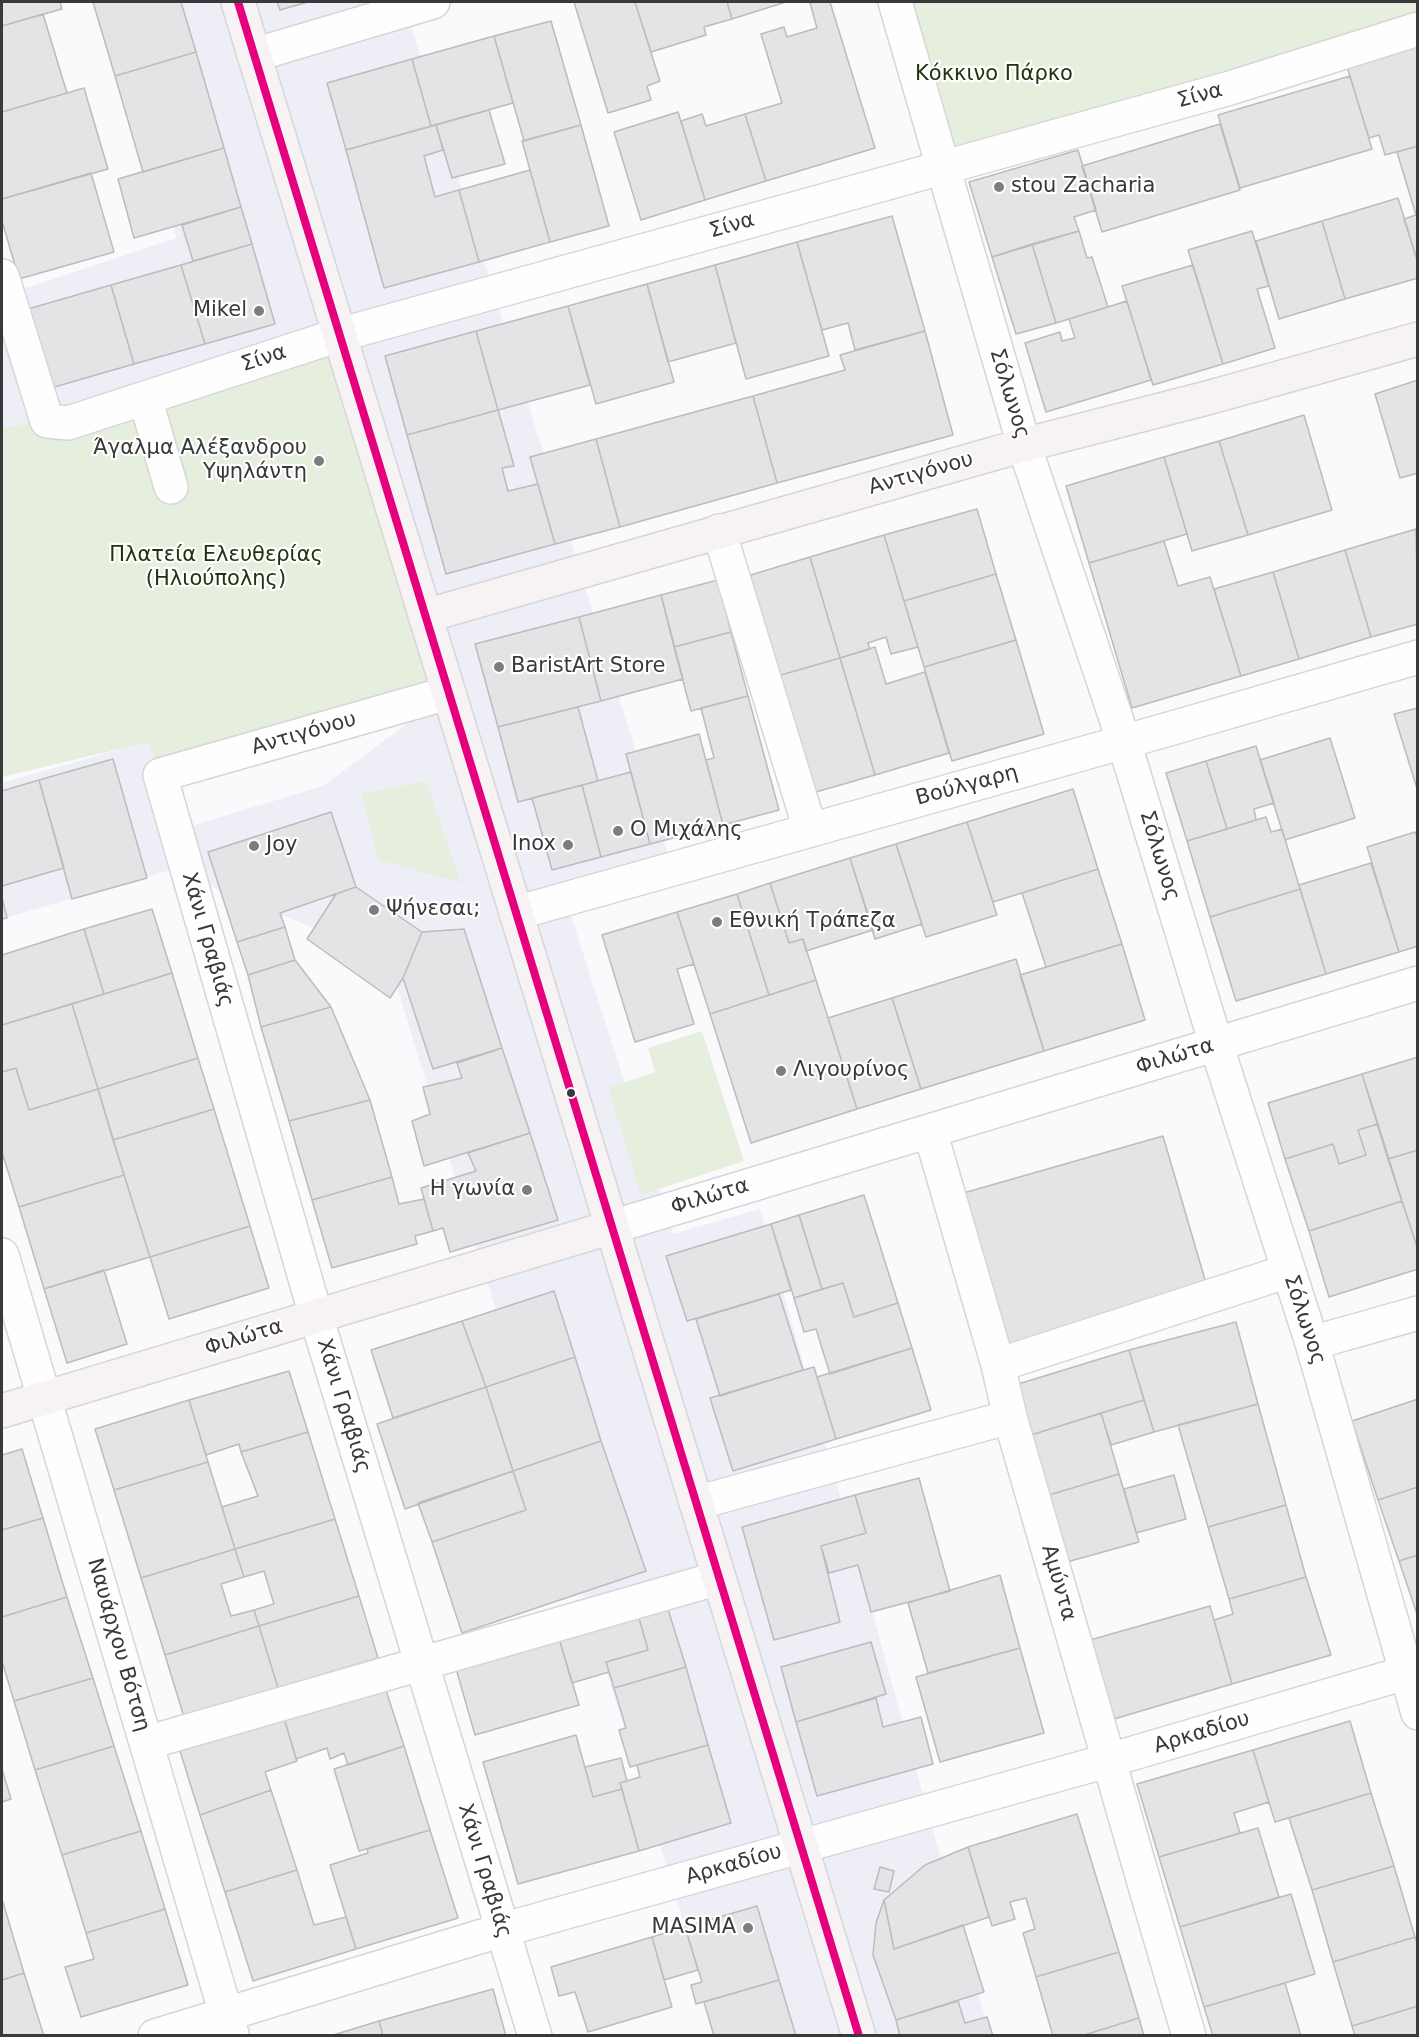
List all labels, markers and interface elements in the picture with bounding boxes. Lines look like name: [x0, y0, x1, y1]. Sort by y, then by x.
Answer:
park label: Κόκκινο Πάρκο: [915, 62, 1073, 88]
street label: Σίνα: [1175, 78, 1225, 114]
place label: stou Zacharia: [1011, 174, 1155, 200]
marker: stou Zacharia: [992, 180, 1006, 194]
street label: Σίνα: [706, 208, 758, 244]
place label: Mikel: [193, 298, 247, 324]
marker: Mikel: [252, 304, 266, 318]
street label: Σίνα: [238, 340, 290, 378]
street label: Σόλωνος: [983, 346, 1035, 442]
place label: Άγαλμα Αλέξανδρου Υψηλάντη: [93, 436, 307, 486]
street label: Αντιγόνου: [866, 447, 976, 501]
marker: Άγαλμα Αλέξανδρου Υψηλάντη: [312, 454, 326, 468]
park label: Πλατεία Ελευθερίας (Ηλιούπολης): [109, 543, 323, 593]
place label: BaristArt Store: [511, 654, 665, 680]
marker: BaristArt Store: [492, 660, 506, 674]
street label: Αντιγόνου: [249, 707, 359, 761]
street label: Βούλγαρη: [913, 760, 1021, 812]
street label: Σόλωνος: [1133, 808, 1185, 904]
place label: Ο Μιχάλης: [630, 818, 742, 844]
marker: Ο Μιχάλης: [611, 824, 625, 838]
place label: Inox: [512, 832, 556, 858]
place label: Joy: [266, 833, 297, 859]
marker: Inox: [561, 838, 575, 852]
marker: Joy: [247, 839, 261, 853]
street label: Χάνι Γραβιάς: [176, 870, 238, 1010]
place label: Ψήνεσαι;: [386, 897, 480, 923]
marker: Ψήνεσαι;: [367, 903, 381, 917]
place label: Εθνική Τράπεζα: [729, 909, 896, 935]
marker: Εθνική Τράπεζα: [710, 915, 724, 929]
street label: Φιλώτα: [1133, 1033, 1217, 1081]
place label: Λιγουρίνος: [793, 1058, 909, 1084]
marker: Λιγουρίνος: [774, 1064, 788, 1078]
unlabelled marker: [565, 1087, 577, 1099]
street label: Φιλώτα: [668, 1173, 752, 1221]
place label: Η γωνία: [430, 1177, 515, 1203]
marker: Η γωνία: [520, 1183, 534, 1197]
street label: Σόλωνος: [1278, 1272, 1330, 1368]
street label: Φιλώτα: [202, 1314, 286, 1362]
street label: Χάνι Γραβιάς: [311, 1336, 375, 1476]
street label: Αμύντα: [1035, 1542, 1081, 1624]
street label: Ναυάρχου Βότση: [81, 1555, 155, 1735]
street label: Αρκαδίου: [1151, 1706, 1253, 1760]
street label: Χάνι Γραβιάς: [452, 1801, 516, 1941]
street label: Αρκαδίου: [683, 1839, 785, 1891]
place label: MASIMA: [652, 1915, 736, 1941]
marker: MASIMA: [741, 1921, 755, 1935]

